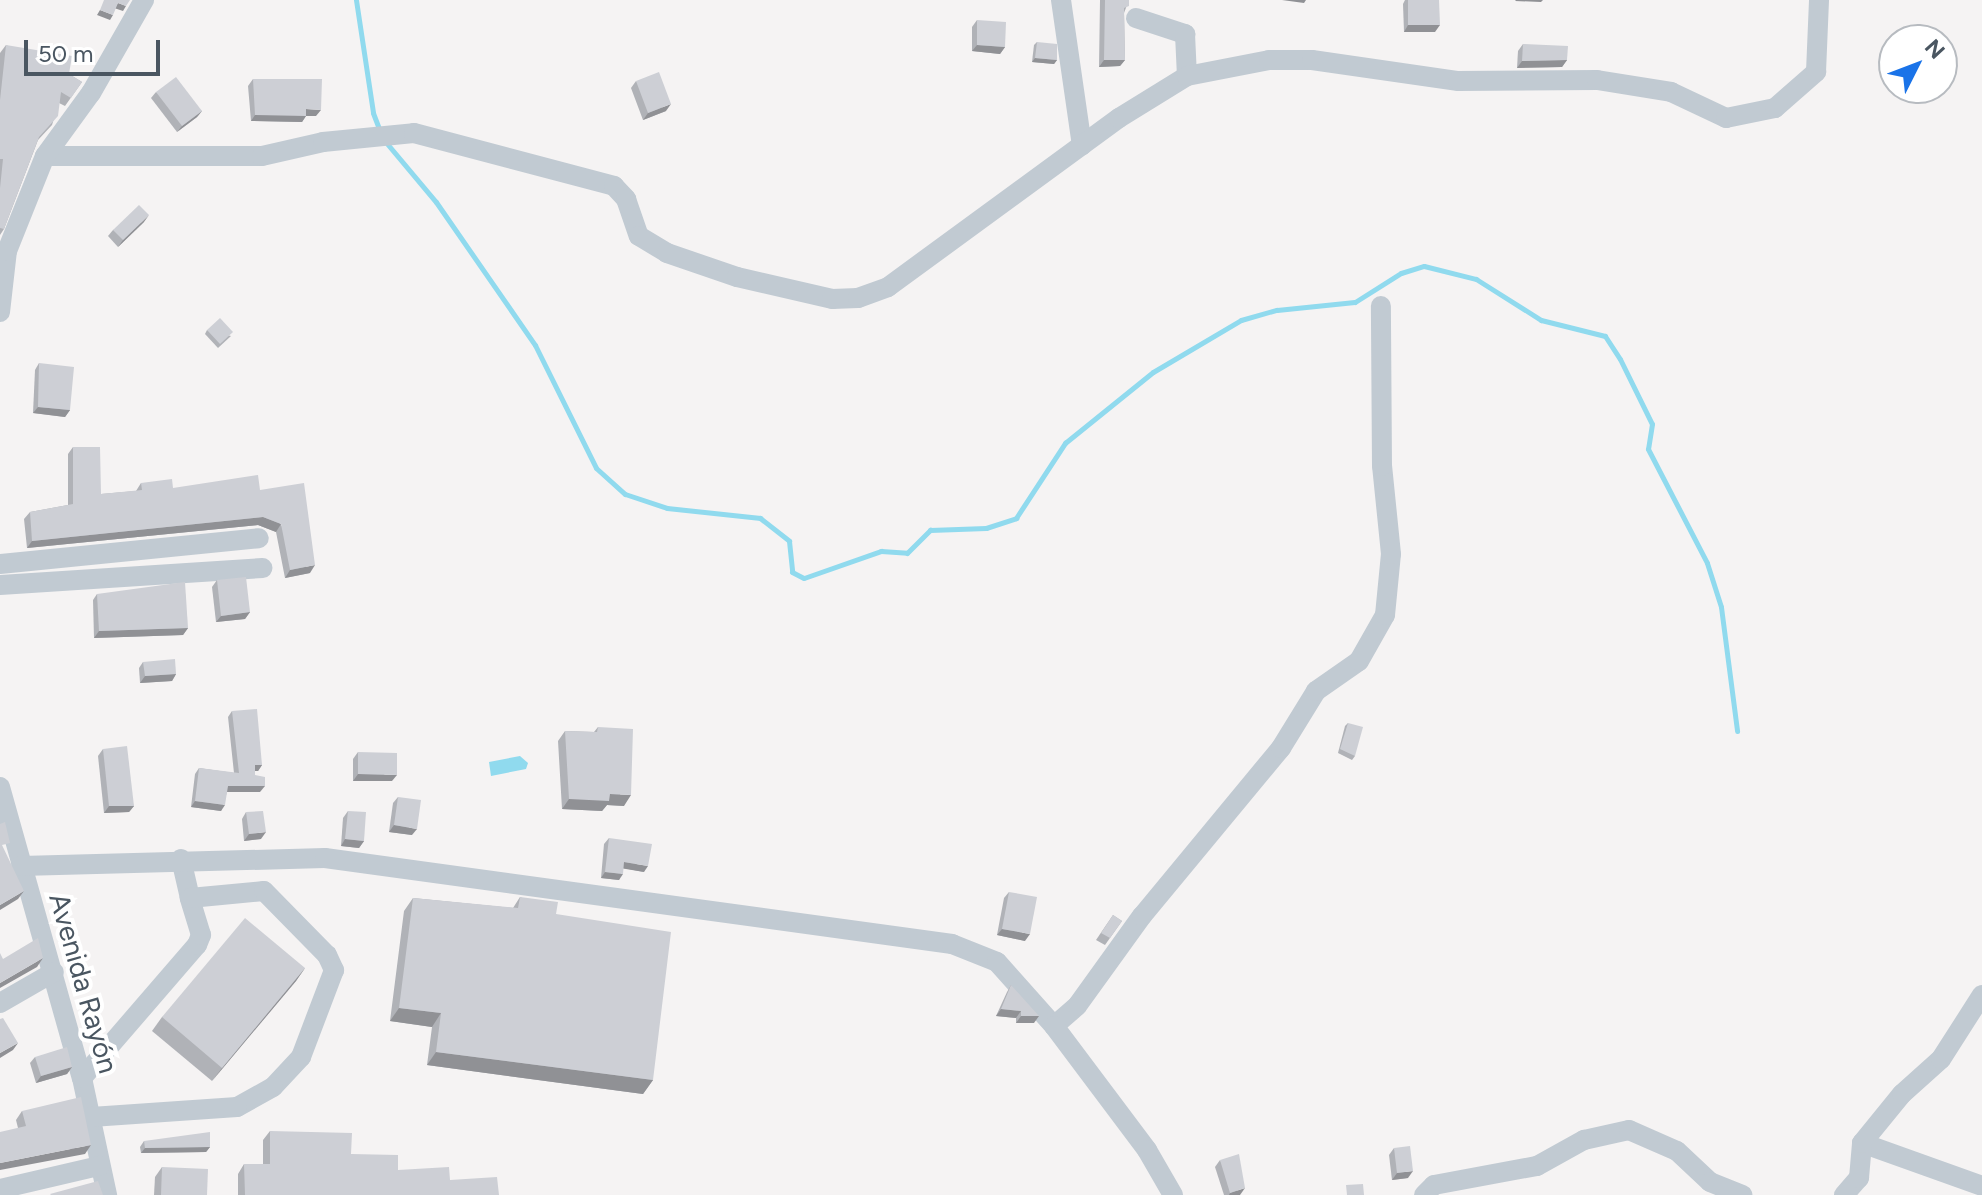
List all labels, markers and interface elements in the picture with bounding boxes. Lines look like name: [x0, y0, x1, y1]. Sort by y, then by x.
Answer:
scale bar: [28, 24, 164, 74]
north arrow: [1878, 24, 1958, 104]
text: N: [1919, 34, 1950, 64]
text: 50 m: [38, 39, 94, 68]
street label: Avenida Rayón: [42, 889, 126, 1077]

